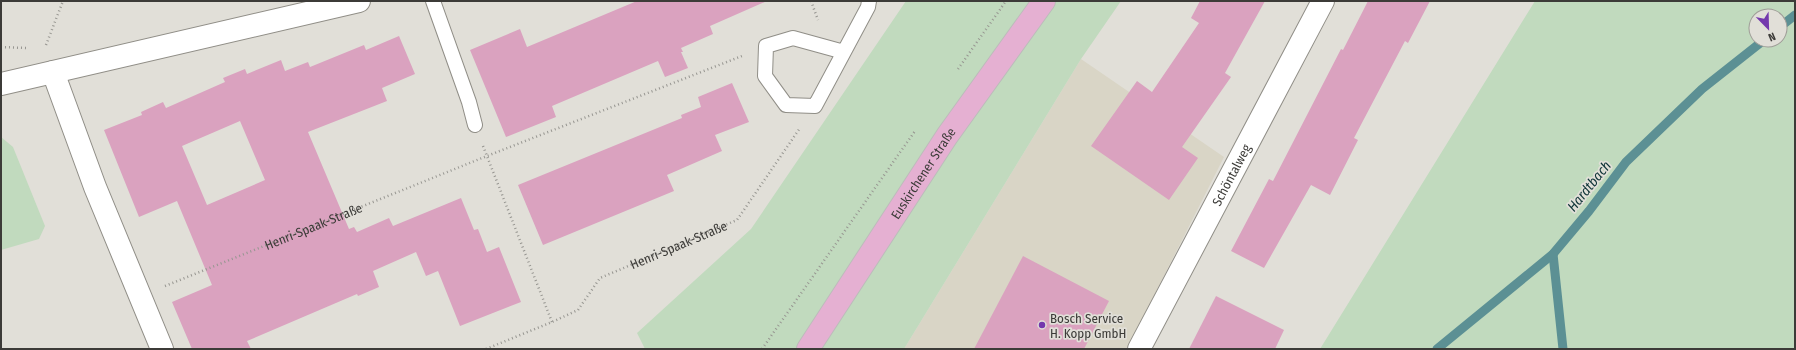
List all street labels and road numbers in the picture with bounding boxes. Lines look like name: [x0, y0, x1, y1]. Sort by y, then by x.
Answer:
street label: Euskirchener Straße: [888, 125, 959, 222]
street label: Schöntalweg: [1209, 141, 1254, 208]
street label: Henri-Spaak-Straße: [263, 200, 364, 253]
street label: Henri-Spaak-Straße: [628, 218, 729, 272]

